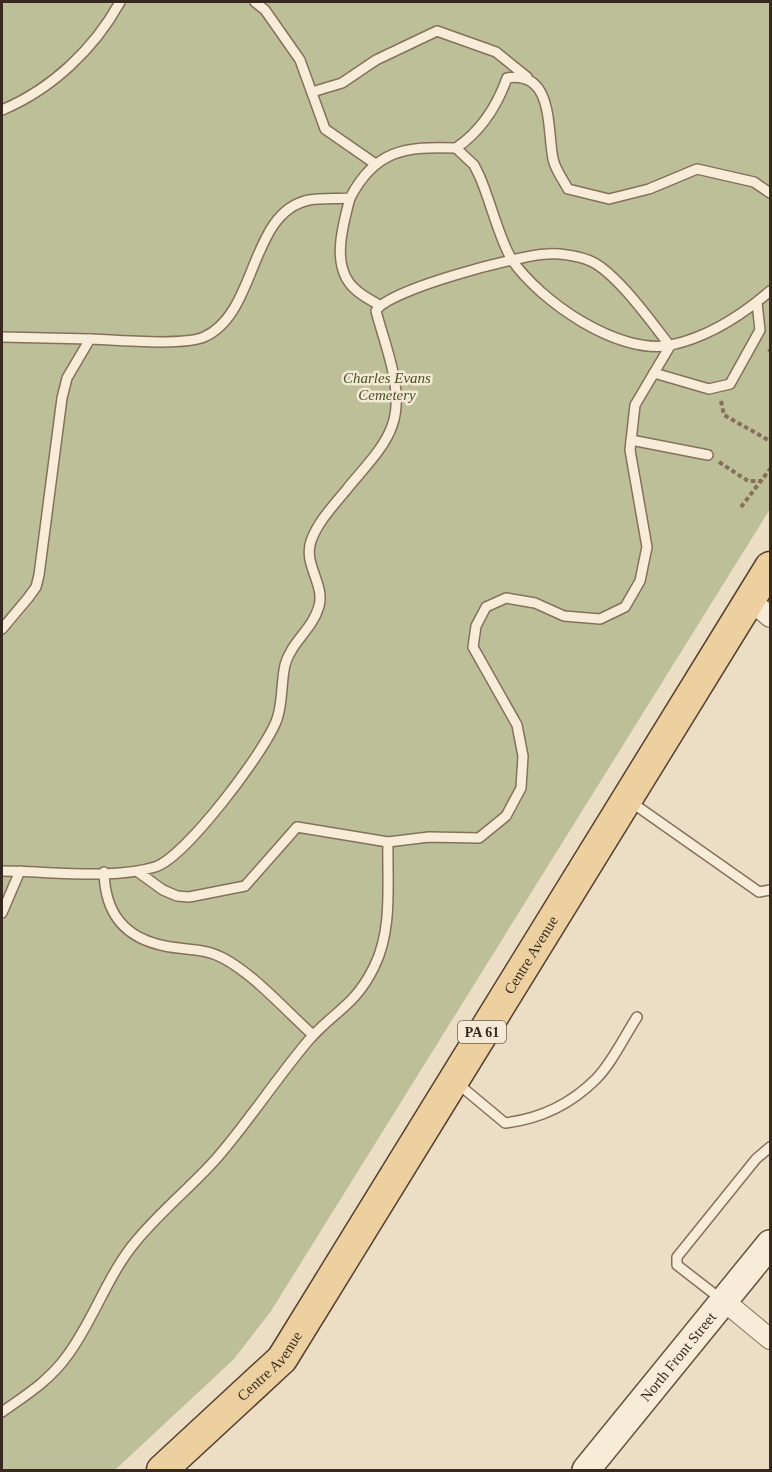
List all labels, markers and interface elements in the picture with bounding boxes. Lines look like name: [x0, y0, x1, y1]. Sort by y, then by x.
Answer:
park label: Charles Evans Cemetery: [343, 370, 431, 403]
street label: Centre Avenue: [501, 913, 561, 997]
road number: PA 61: [458, 1021, 506, 1043]
street label: North Front Street: [637, 1308, 720, 1405]
street label: Centre Avenue: [234, 1328, 305, 1404]

